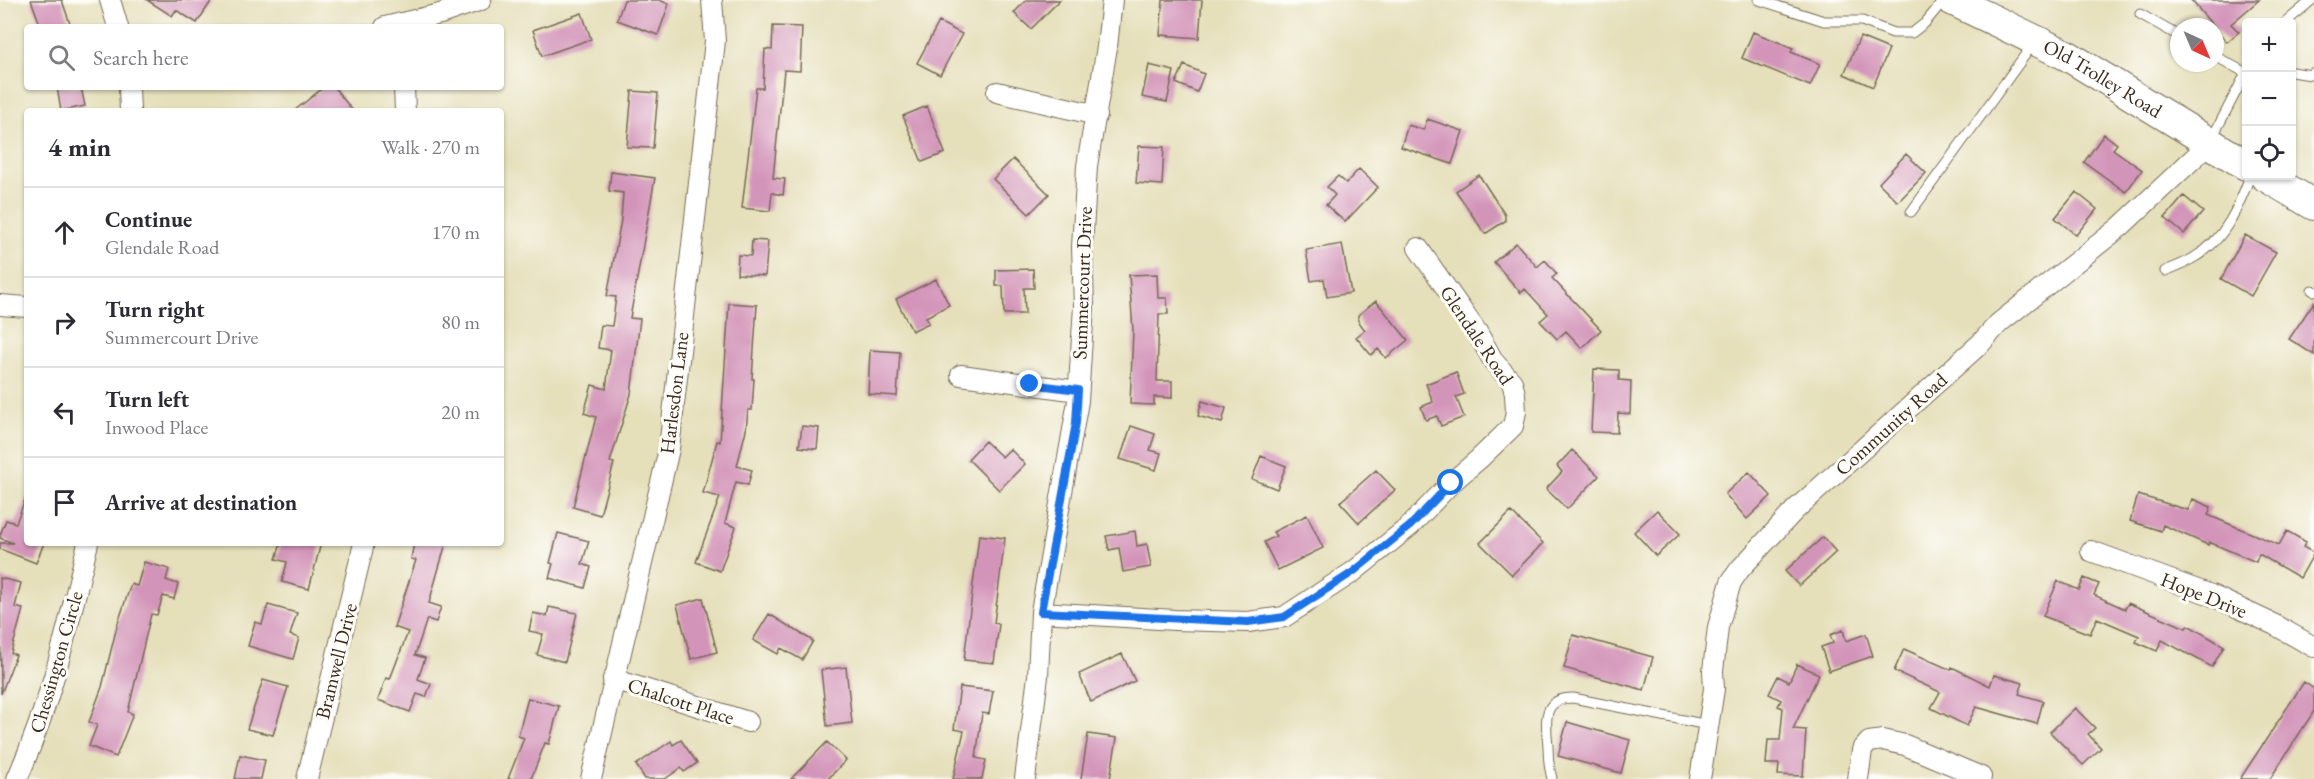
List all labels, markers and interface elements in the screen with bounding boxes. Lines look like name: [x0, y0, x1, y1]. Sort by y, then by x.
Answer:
north arrow: [2170, 18, 2224, 72]
map controls: [2242, 18, 2296, 180]
button: +: [2242, 18, 2296, 72]
search box: [24, 24, 504, 90]
street label: Old Trolley Road: [2039, 33, 2168, 124]
icon: search: [45, 41, 78, 74]
text: Search here: [93, 43, 188, 72]
button: −: [2242, 72, 2296, 126]
button: locate: [2242, 126, 2296, 180]
text: 4 min: [48, 130, 111, 164]
text: Walk · 270 m: [381, 134, 480, 160]
text: Continue: [105, 205, 192, 234]
street label: Summercourt Drive: [1066, 206, 1098, 360]
icon: ahead: [48, 216, 81, 249]
text: 170 m: [432, 219, 480, 245]
text: Glendale Road: [105, 234, 219, 260]
street label: Glendale Road: [1434, 280, 1520, 390]
text: Turn right: [105, 295, 204, 324]
icon: right: [48, 306, 81, 339]
text: 80 m: [441, 309, 480, 335]
text: Summercourt Drive: [105, 324, 258, 350]
street label: Harlesdon Lane: [654, 330, 694, 455]
street label: Community Road: [1829, 366, 1953, 481]
route end: [1016, 370, 1042, 396]
text: Turn left: [105, 385, 189, 414]
icon: left: [48, 396, 81, 429]
text: 20 m: [441, 399, 480, 425]
text: Inwood Place: [105, 414, 208, 440]
route start: [1437, 469, 1463, 495]
icon: arrive: [48, 486, 81, 519]
text: Arrive at destination: [105, 488, 297, 517]
street label: Hope Drive: [2157, 566, 2251, 624]
street label: Chessington Circle: [23, 588, 89, 736]
street label: Bramwell Drive: [309, 600, 363, 722]
street label: Chalcott Place: [624, 672, 738, 731]

